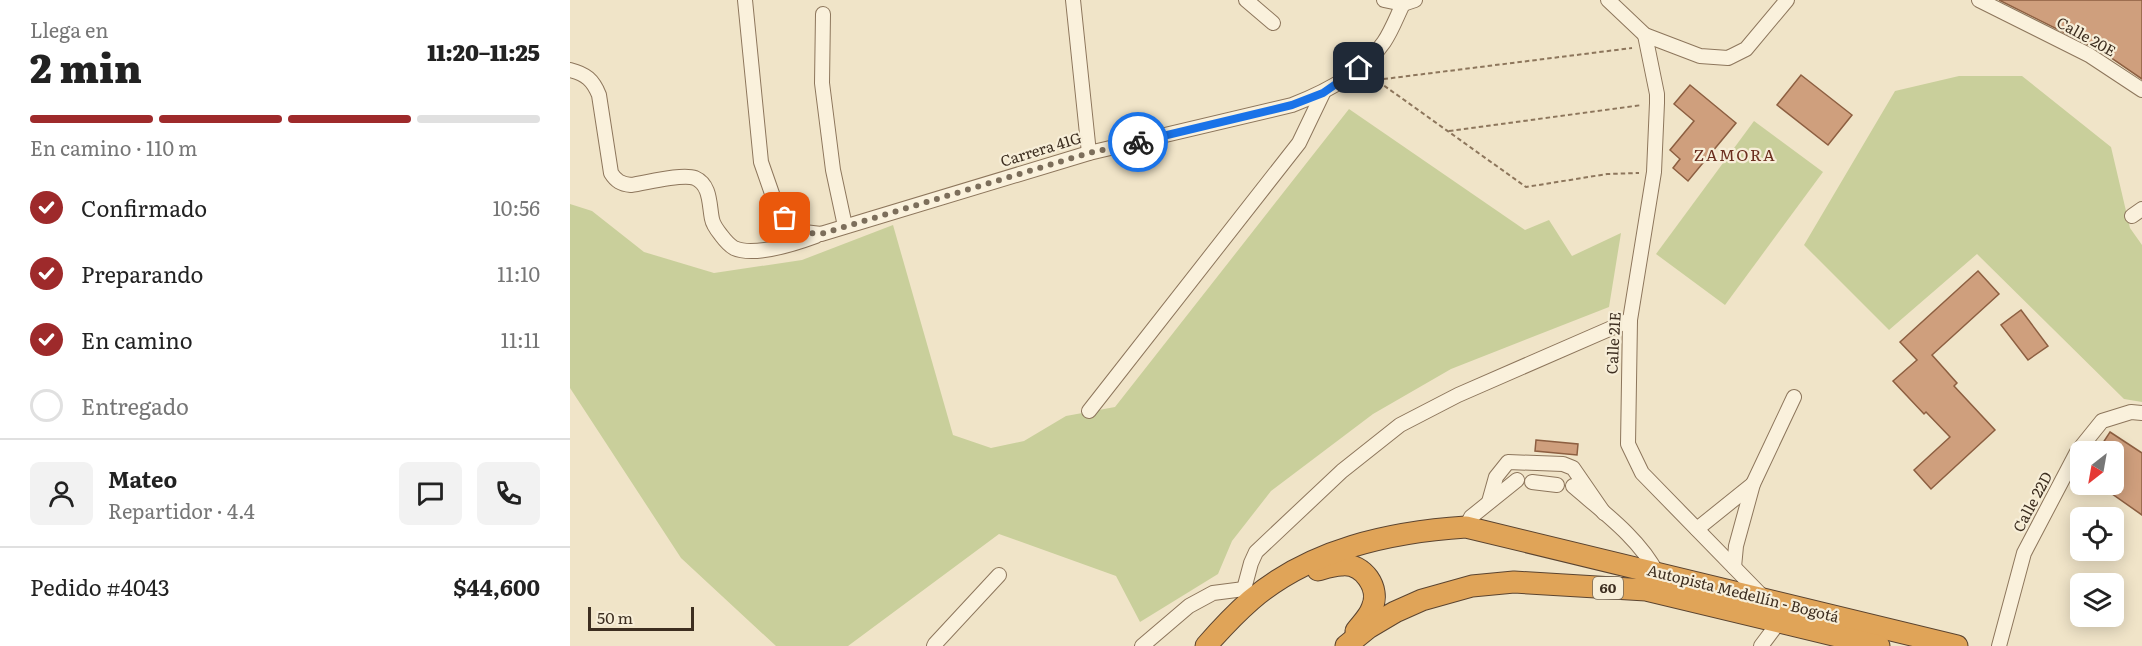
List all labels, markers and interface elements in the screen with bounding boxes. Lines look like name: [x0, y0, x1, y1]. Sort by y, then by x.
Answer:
street label: Calle 20E: [2053, 10, 2121, 61]
text: Llega en: [30, 14, 108, 44]
text: 11:20–11:25: [427, 35, 540, 68]
text: 2 min: [30, 37, 142, 95]
pin: [1333, 42, 1384, 93]
icon: home: [1342, 51, 1375, 84]
courier: [1108, 112, 1168, 172]
street label: Carrera 41G: [997, 125, 1084, 172]
icon: bike: [1122, 126, 1155, 159]
text: En camino · 110 m: [30, 132, 197, 162]
district label: ZAMORA: [1694, 142, 1776, 166]
icon: check: [30, 191, 63, 224]
text: Confirmado: [81, 191, 207, 224]
text: 10:56: [493, 192, 540, 222]
pin: [759, 192, 810, 243]
icon: bag: [768, 201, 801, 234]
icon: check: [30, 257, 63, 290]
text: Preparando: [81, 257, 203, 290]
text: 11:10: [497, 258, 540, 288]
street label: Calle 21E: [1599, 311, 1626, 375]
icon: check: [30, 323, 63, 356]
text: En camino: [81, 323, 193, 356]
text: 11:11: [501, 324, 540, 354]
text: Entregado: [81, 389, 189, 422]
north arrow: [2070, 441, 2124, 495]
map controls: [2070, 441, 2124, 627]
button: person: [30, 462, 93, 525]
text: Mateo: [108, 462, 177, 495]
button: chat: [399, 462, 462, 525]
button: phone: [477, 462, 540, 525]
street label: Calle 22D: [2006, 467, 2057, 536]
text: Repartidor · 4.4: [108, 495, 255, 525]
button: locate: [2070, 507, 2124, 561]
street label: Autopista Medellín - Bogotá: [1645, 558, 1842, 628]
text: Pedido #4043: [30, 570, 170, 603]
text: $44,600: [453, 570, 540, 603]
button: layers: [2070, 573, 2124, 627]
road number: 60: [1593, 577, 1623, 599]
scale bar: [588, 604, 694, 632]
text: 50 m: [597, 605, 633, 629]

